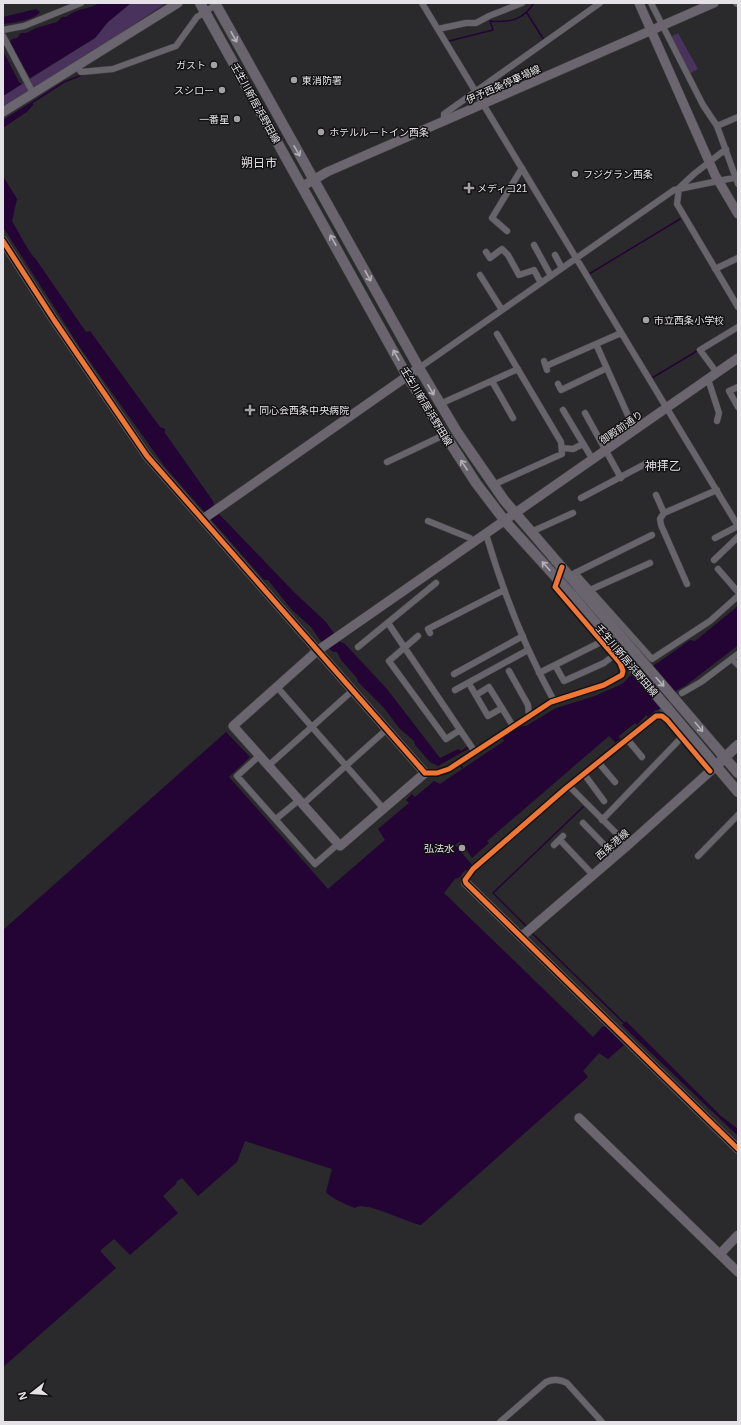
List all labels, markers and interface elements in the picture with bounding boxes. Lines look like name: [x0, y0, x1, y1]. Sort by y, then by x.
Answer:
one-way arrow: [231, 31, 238, 43]
place label: ガスト: [176, 60, 206, 71]
marker: ガスト: [209, 60, 219, 70]
street label: 壬生川新居浜野田線: [229, 61, 282, 145]
street label: 伊予西条停車場線: [464, 63, 542, 106]
marker: 東消防署: [289, 75, 299, 85]
place label: 東消防署: [302, 75, 342, 86]
place label: スシロー: [174, 85, 214, 96]
marker: スシロー: [217, 85, 227, 95]
place label: 一番星: [199, 114, 229, 125]
marker: 一番星: [232, 114, 242, 124]
marker: ホテルルートイン西条: [316, 127, 326, 137]
place label: ホテルルートイン西条: [329, 127, 429, 138]
one-way arrow: [294, 145, 302, 157]
district label: 朔日市: [241, 156, 277, 170]
marker: フジグラン西条: [570, 169, 580, 179]
place label: フジグラン西条: [583, 169, 653, 180]
marker: メディコ21: [464, 183, 474, 193]
place label: メディコ21: [477, 183, 528, 194]
one-way arrow: [329, 235, 337, 247]
one-way arrow: [364, 270, 372, 282]
marker: 市立西条小学校: [641, 315, 651, 325]
place label: 市立西条小学校: [654, 315, 724, 326]
one-way arrow: [391, 349, 399, 361]
street label: 壬生川新居浜野田線: [399, 365, 454, 448]
one-way arrow: [428, 384, 436, 396]
marker: 同心会西条中央病院: [244, 404, 256, 416]
place label: 同心会西条中央病院: [259, 405, 349, 416]
street label: 御殿前通り: [598, 409, 645, 446]
district label: 神拝乙: [645, 459, 681, 473]
one-way arrow: [460, 460, 468, 471]
one-way arrow: [541, 561, 550, 571]
street label: 壬生川新居浜野田線: [593, 622, 660, 698]
one-way arrow: [655, 677, 665, 687]
one-way arrow: [694, 721, 703, 732]
street label: 西条港線: [594, 827, 631, 862]
place label: 弘法水: [424, 843, 454, 854]
marker: 弘法水: [457, 843, 467, 853]
north arrow: [12, 1373, 52, 1413]
text: N: [16, 1390, 29, 1401]

